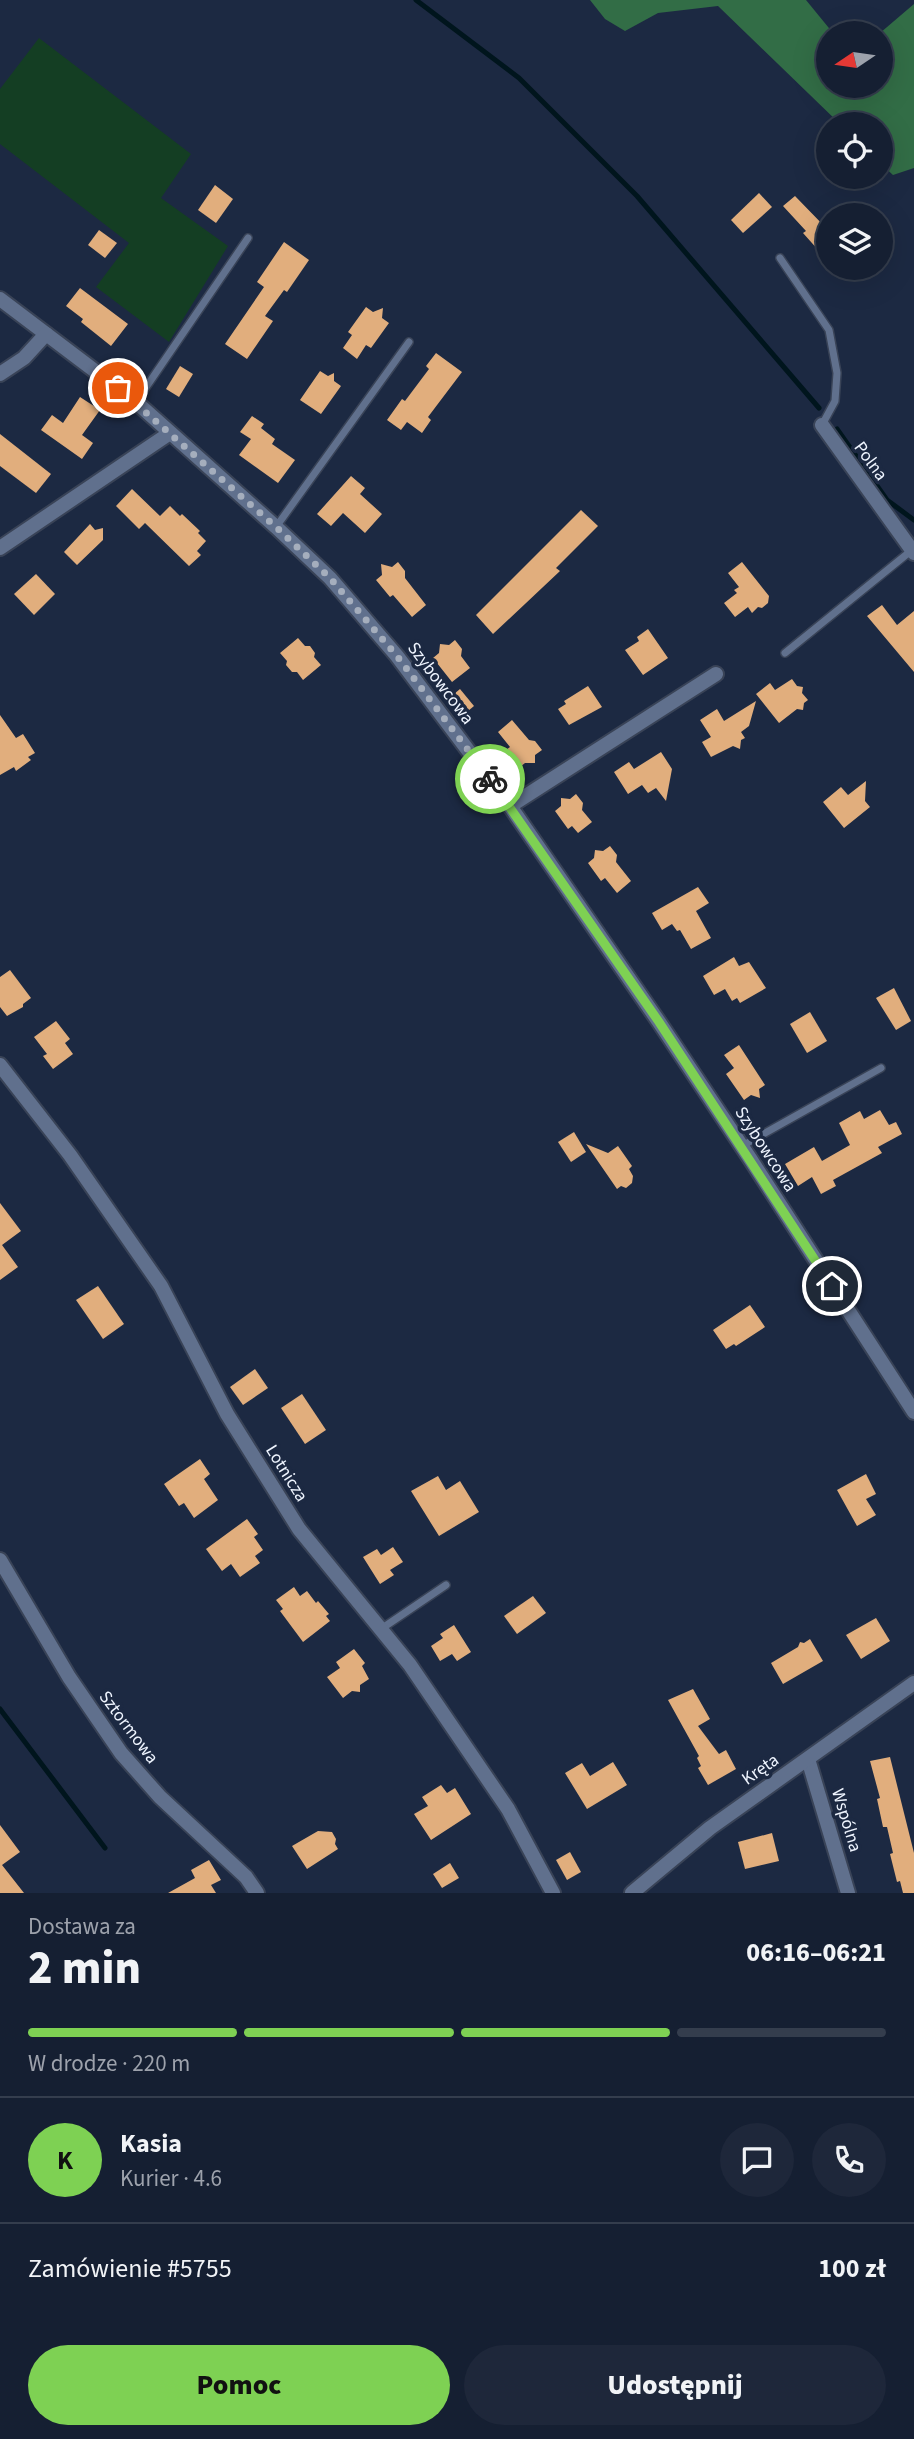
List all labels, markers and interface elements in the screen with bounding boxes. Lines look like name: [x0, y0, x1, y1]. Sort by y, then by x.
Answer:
north arrow: [816, 21, 892, 98]
map controls: [816, 21, 893, 280]
button: locate: [816, 112, 893, 189]
button: layers: [816, 203, 893, 280]
pin: [88, 358, 148, 418]
icon: bag: [99, 369, 137, 407]
street label: Polna: [848, 437, 893, 486]
street label: Szybowcowa: [401, 637, 480, 730]
courier: [455, 744, 525, 814]
icon: bike: [471, 760, 509, 798]
street label: Szybowcowa: [729, 1102, 803, 1197]
pin: [802, 1256, 862, 1316]
icon: home: [813, 1267, 851, 1305]
street label: Lotnicza: [259, 1440, 314, 1507]
street label: Sztormowa: [93, 1686, 164, 1769]
street label: Kręta: [737, 1748, 784, 1791]
street label: Wspólna: [825, 1785, 868, 1855]
text: Dostawa za: [28, 1910, 136, 1943]
text: 06:16–06:21: [746, 1934, 886, 1971]
text: 2 min: [28, 1936, 141, 2001]
text: W drodze · 220 m: [28, 2047, 190, 2080]
button: chat: [720, 2123, 794, 2197]
button: phone: [812, 2123, 886, 2197]
text: Kasia: [120, 2125, 182, 2162]
text: K: [57, 2142, 73, 2179]
text: Kurier · 4.6: [120, 2162, 222, 2195]
text: Zamówienie #5755: [28, 2250, 232, 2287]
text: 100 zł: [818, 2250, 886, 2287]
button: Pomoc: [28, 2345, 450, 2425]
button: Udostępnij: [464, 2345, 886, 2425]

